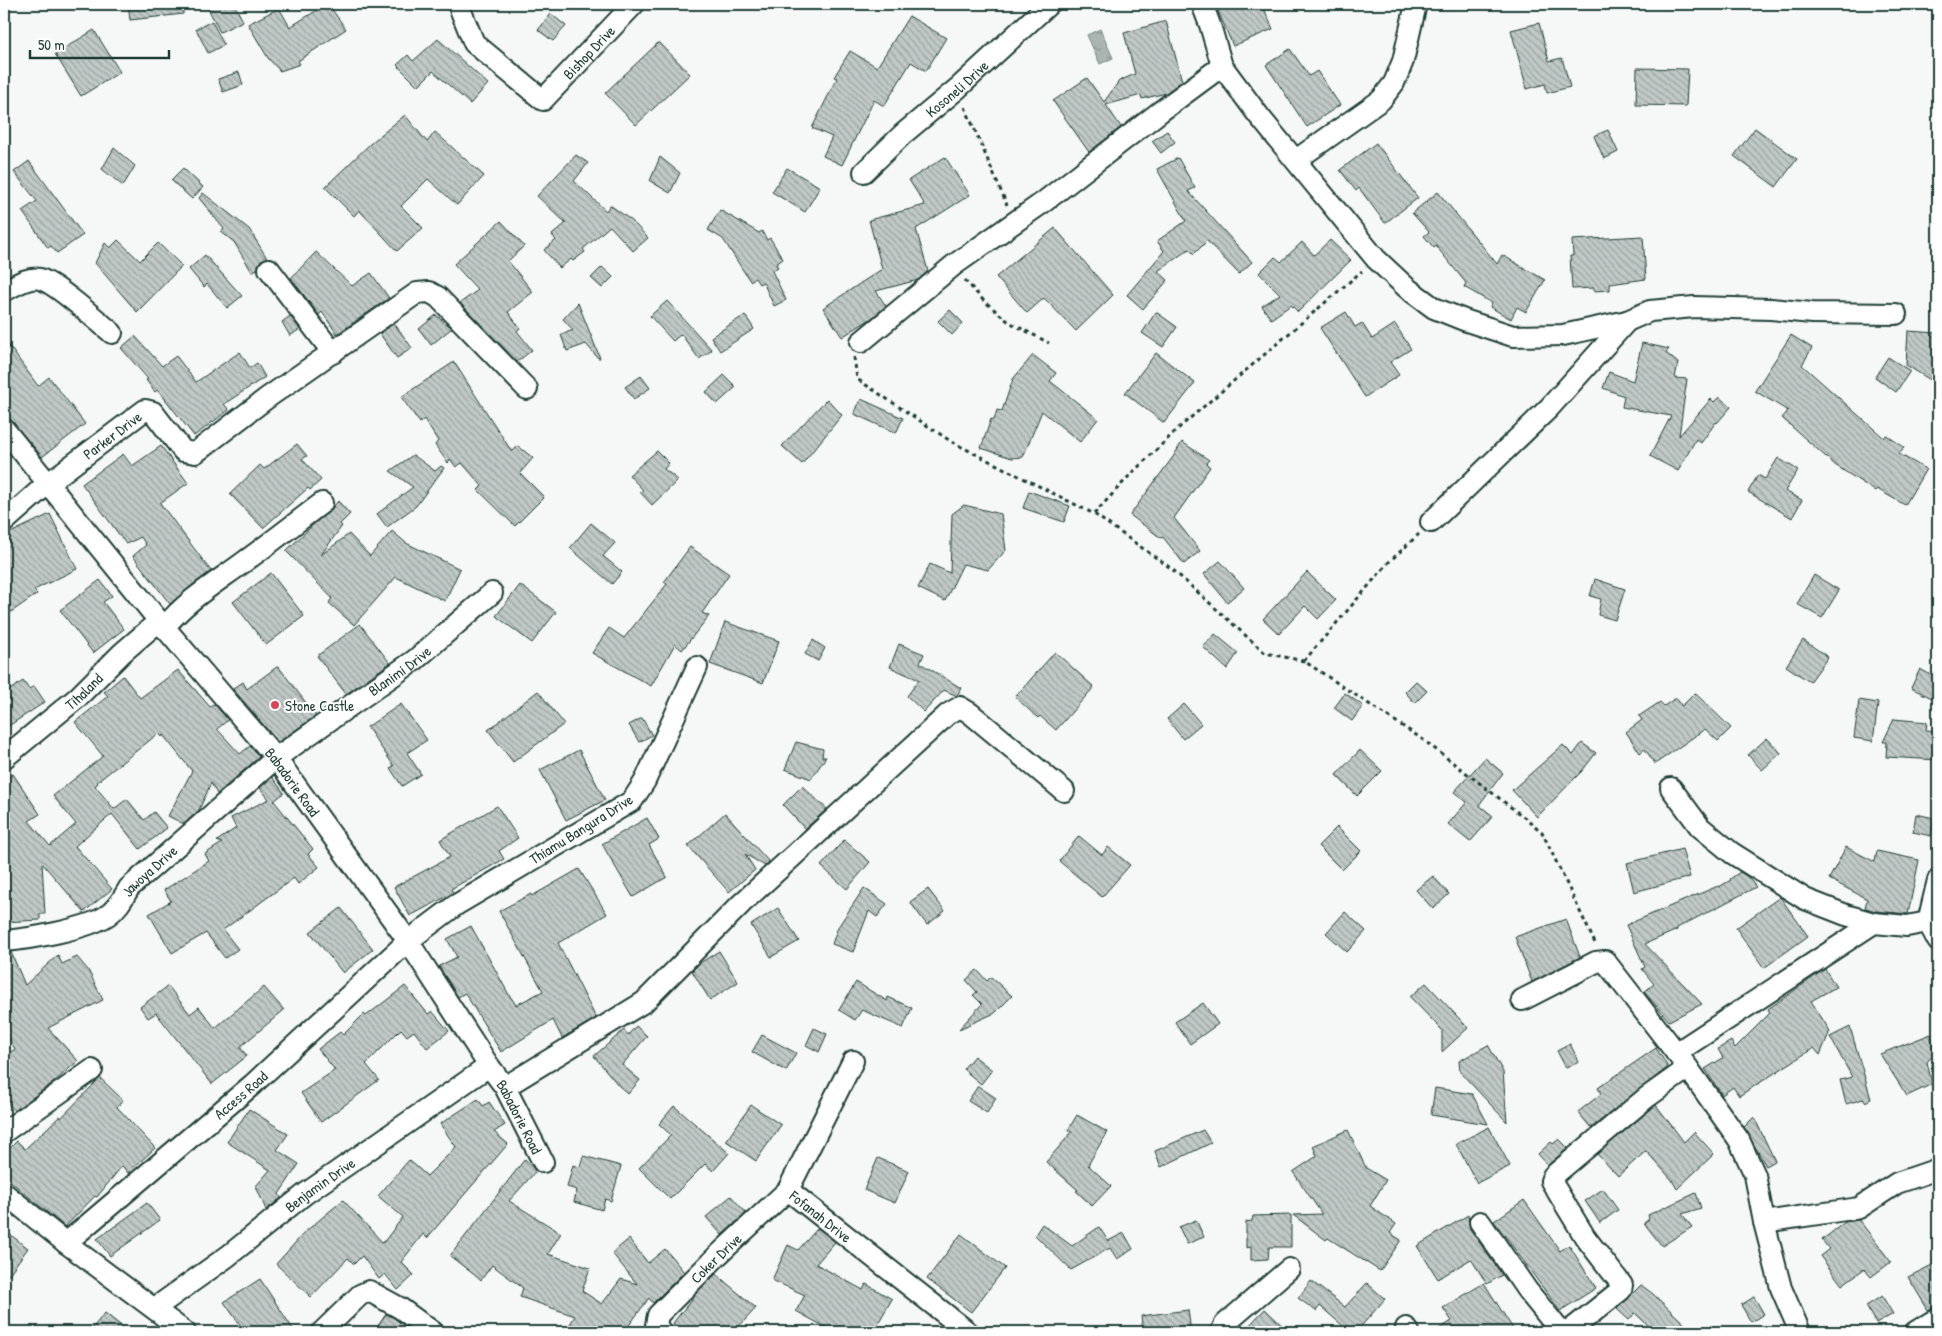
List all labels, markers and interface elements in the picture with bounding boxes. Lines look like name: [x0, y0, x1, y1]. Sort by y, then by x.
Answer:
street label: Bishop Drive: [558, 20, 619, 83]
scale bar: [30, 28, 169, 60]
text: 50 m: [38, 34, 65, 55]
street label: Kosoneli Drive: [921, 55, 993, 122]
street label: Parker Drive: [78, 406, 146, 464]
street label: Blanimi Drive: [364, 640, 435, 700]
street label: Tihaland: [60, 668, 107, 714]
place label: Stone Castle: [285, 695, 354, 716]
marker: Stone Castle: [269, 699, 281, 711]
street label: Babadorie Road: [261, 743, 325, 821]
street label: Thiamu Bangura Drive: [525, 789, 637, 869]
street label: Jawoya Drive: [116, 840, 182, 900]
street label: Access Road: [209, 1065, 272, 1124]
street label: Babadorie Road: [492, 1075, 548, 1157]
street label: Benjamin Drive: [280, 1152, 359, 1217]
street label: Fofanah Drive: [785, 1184, 856, 1247]
street label: Coker Drive: [685, 1228, 746, 1288]

